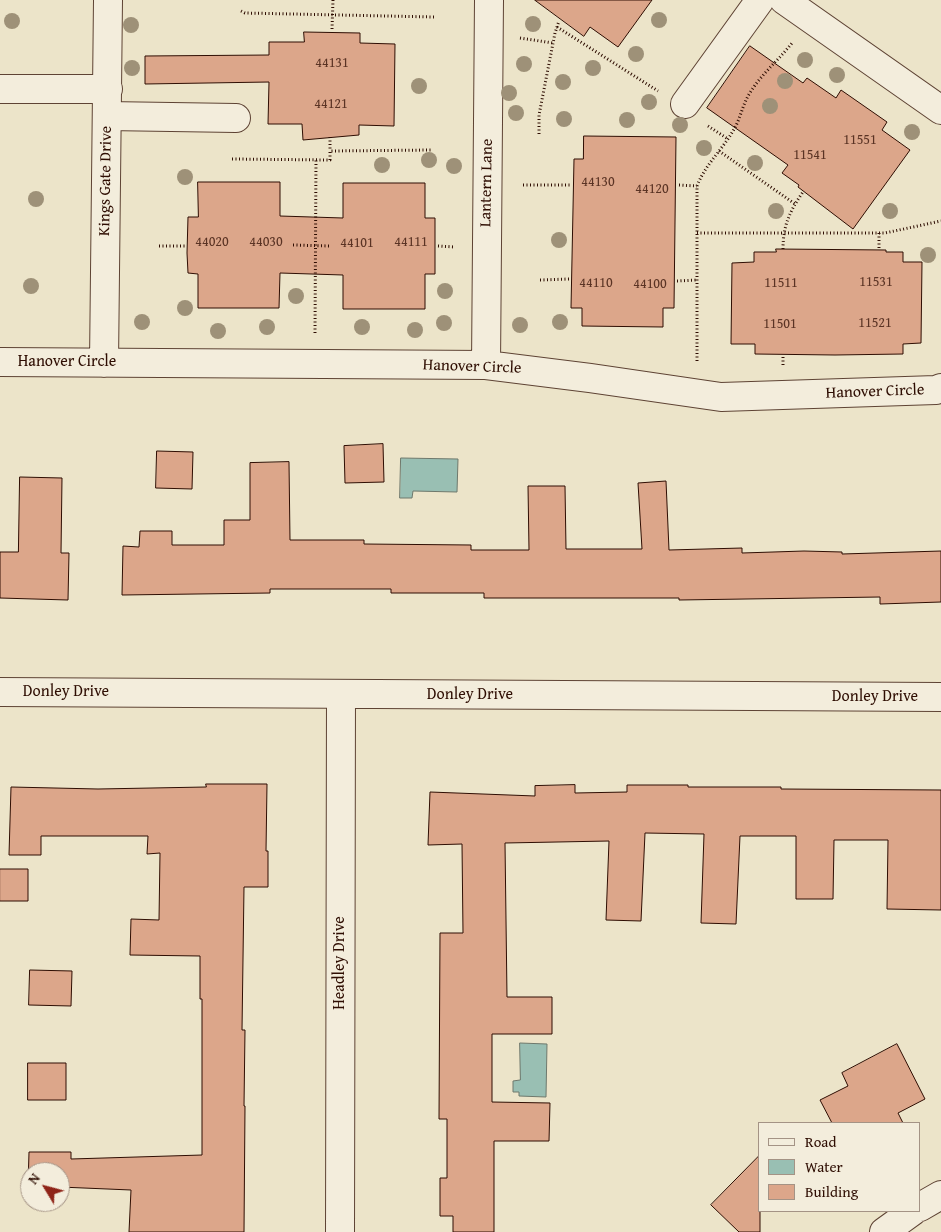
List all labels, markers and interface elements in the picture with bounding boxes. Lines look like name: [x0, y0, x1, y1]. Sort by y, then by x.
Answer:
house number: 44131: [315, 55, 349, 71]
house number: 44121: [314, 96, 348, 112]
street label: Kings Gate Drive: [95, 126, 117, 236]
house number: 11551: [843, 132, 877, 148]
street label: Lantern Lane: [477, 139, 497, 227]
house number: 11541: [793, 147, 827, 163]
house number: 44130: [581, 174, 615, 190]
house number: 44120: [635, 181, 669, 197]
house number: 44020: [195, 234, 229, 250]
house number: 44030: [249, 234, 283, 250]
house number: 44111: [394, 234, 428, 250]
house number: 44101: [340, 235, 374, 251]
house number: 11531: [859, 274, 893, 290]
house number: 44110: [579, 275, 613, 291]
house number: 11511: [764, 275, 798, 291]
house number: 44100: [633, 276, 667, 292]
house number: 11521: [858, 315, 892, 331]
house number: 11501: [763, 316, 797, 332]
street label: Hanover Circle: [18, 352, 116, 372]
street label: Hanover Circle: [422, 356, 522, 378]
street label: Hanover Circle: [825, 381, 925, 403]
street label: Donley Drive: [23, 682, 109, 702]
street label: Donley Drive: [427, 685, 513, 705]
street label: Donley Drive: [832, 687, 918, 707]
street label: Headley Drive: [330, 916, 350, 1010]
legend: [758, 1122, 921, 1212]
text: Road: [805, 1131, 836, 1152]
text: Water: [805, 1156, 843, 1177]
north arrow: [20, 1162, 70, 1212]
text: N: [23, 1169, 45, 1188]
text: Building: [805, 1181, 858, 1202]

